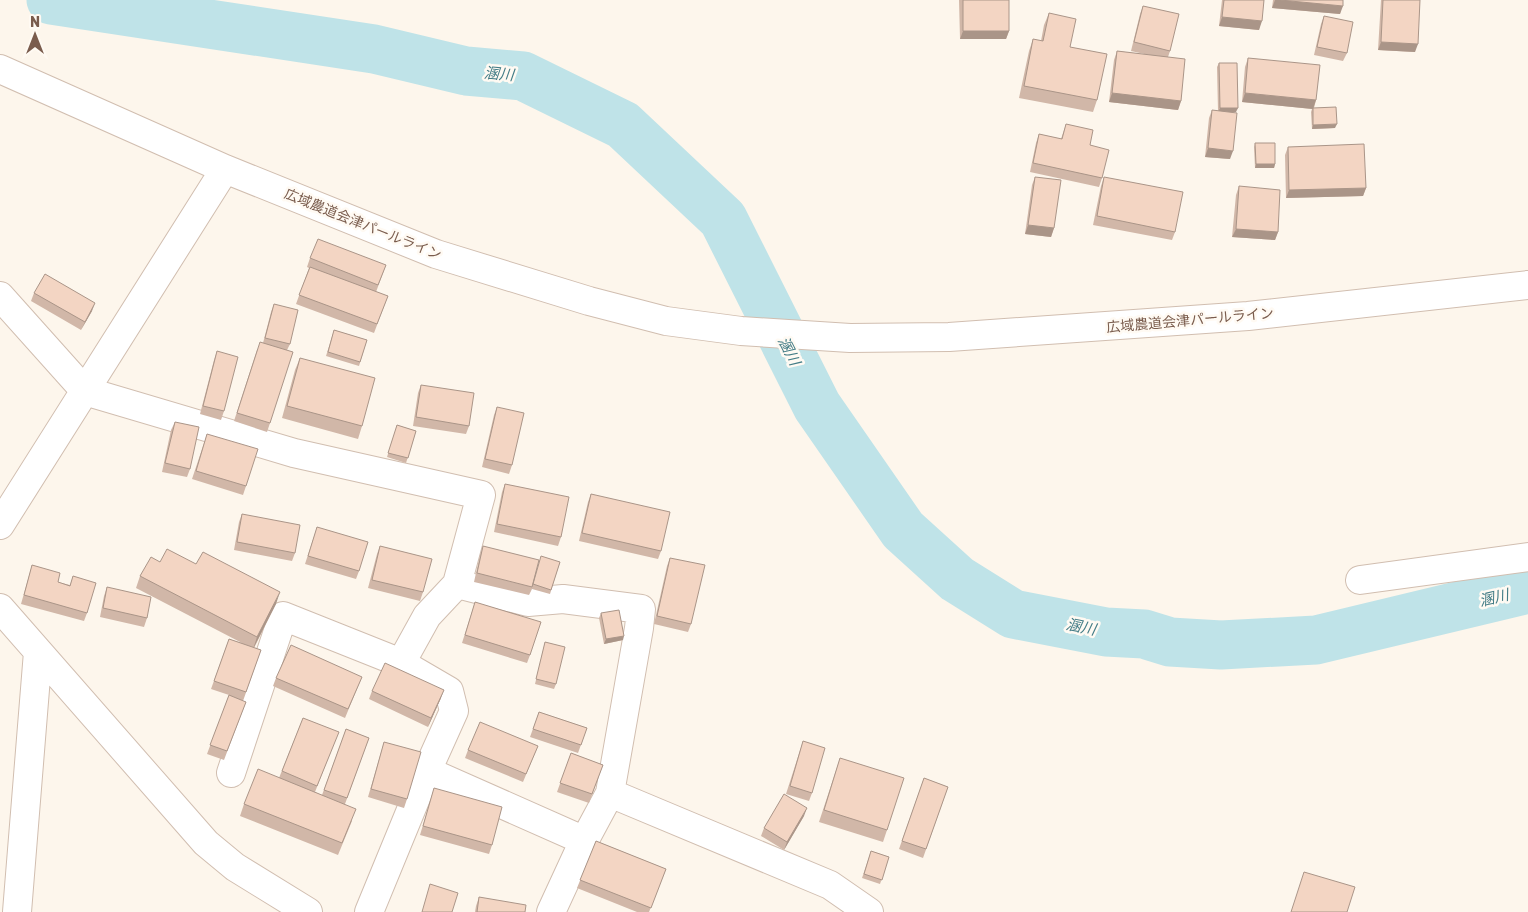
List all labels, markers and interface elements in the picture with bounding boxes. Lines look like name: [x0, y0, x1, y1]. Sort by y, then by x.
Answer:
north arrow: [10, 10, 60, 60]
text: N: [30, 14, 40, 31]
water label: 溷川: [483, 64, 517, 84]
street label: 広域農道会津パールライン: [282, 185, 444, 264]
street label: 広域農道会津パールライン: [1106, 305, 1274, 336]
water label: 溷川: [774, 334, 805, 370]
water label: 溷川: [1477, 585, 1513, 610]
water label: 溷川: [1065, 615, 1099, 639]

